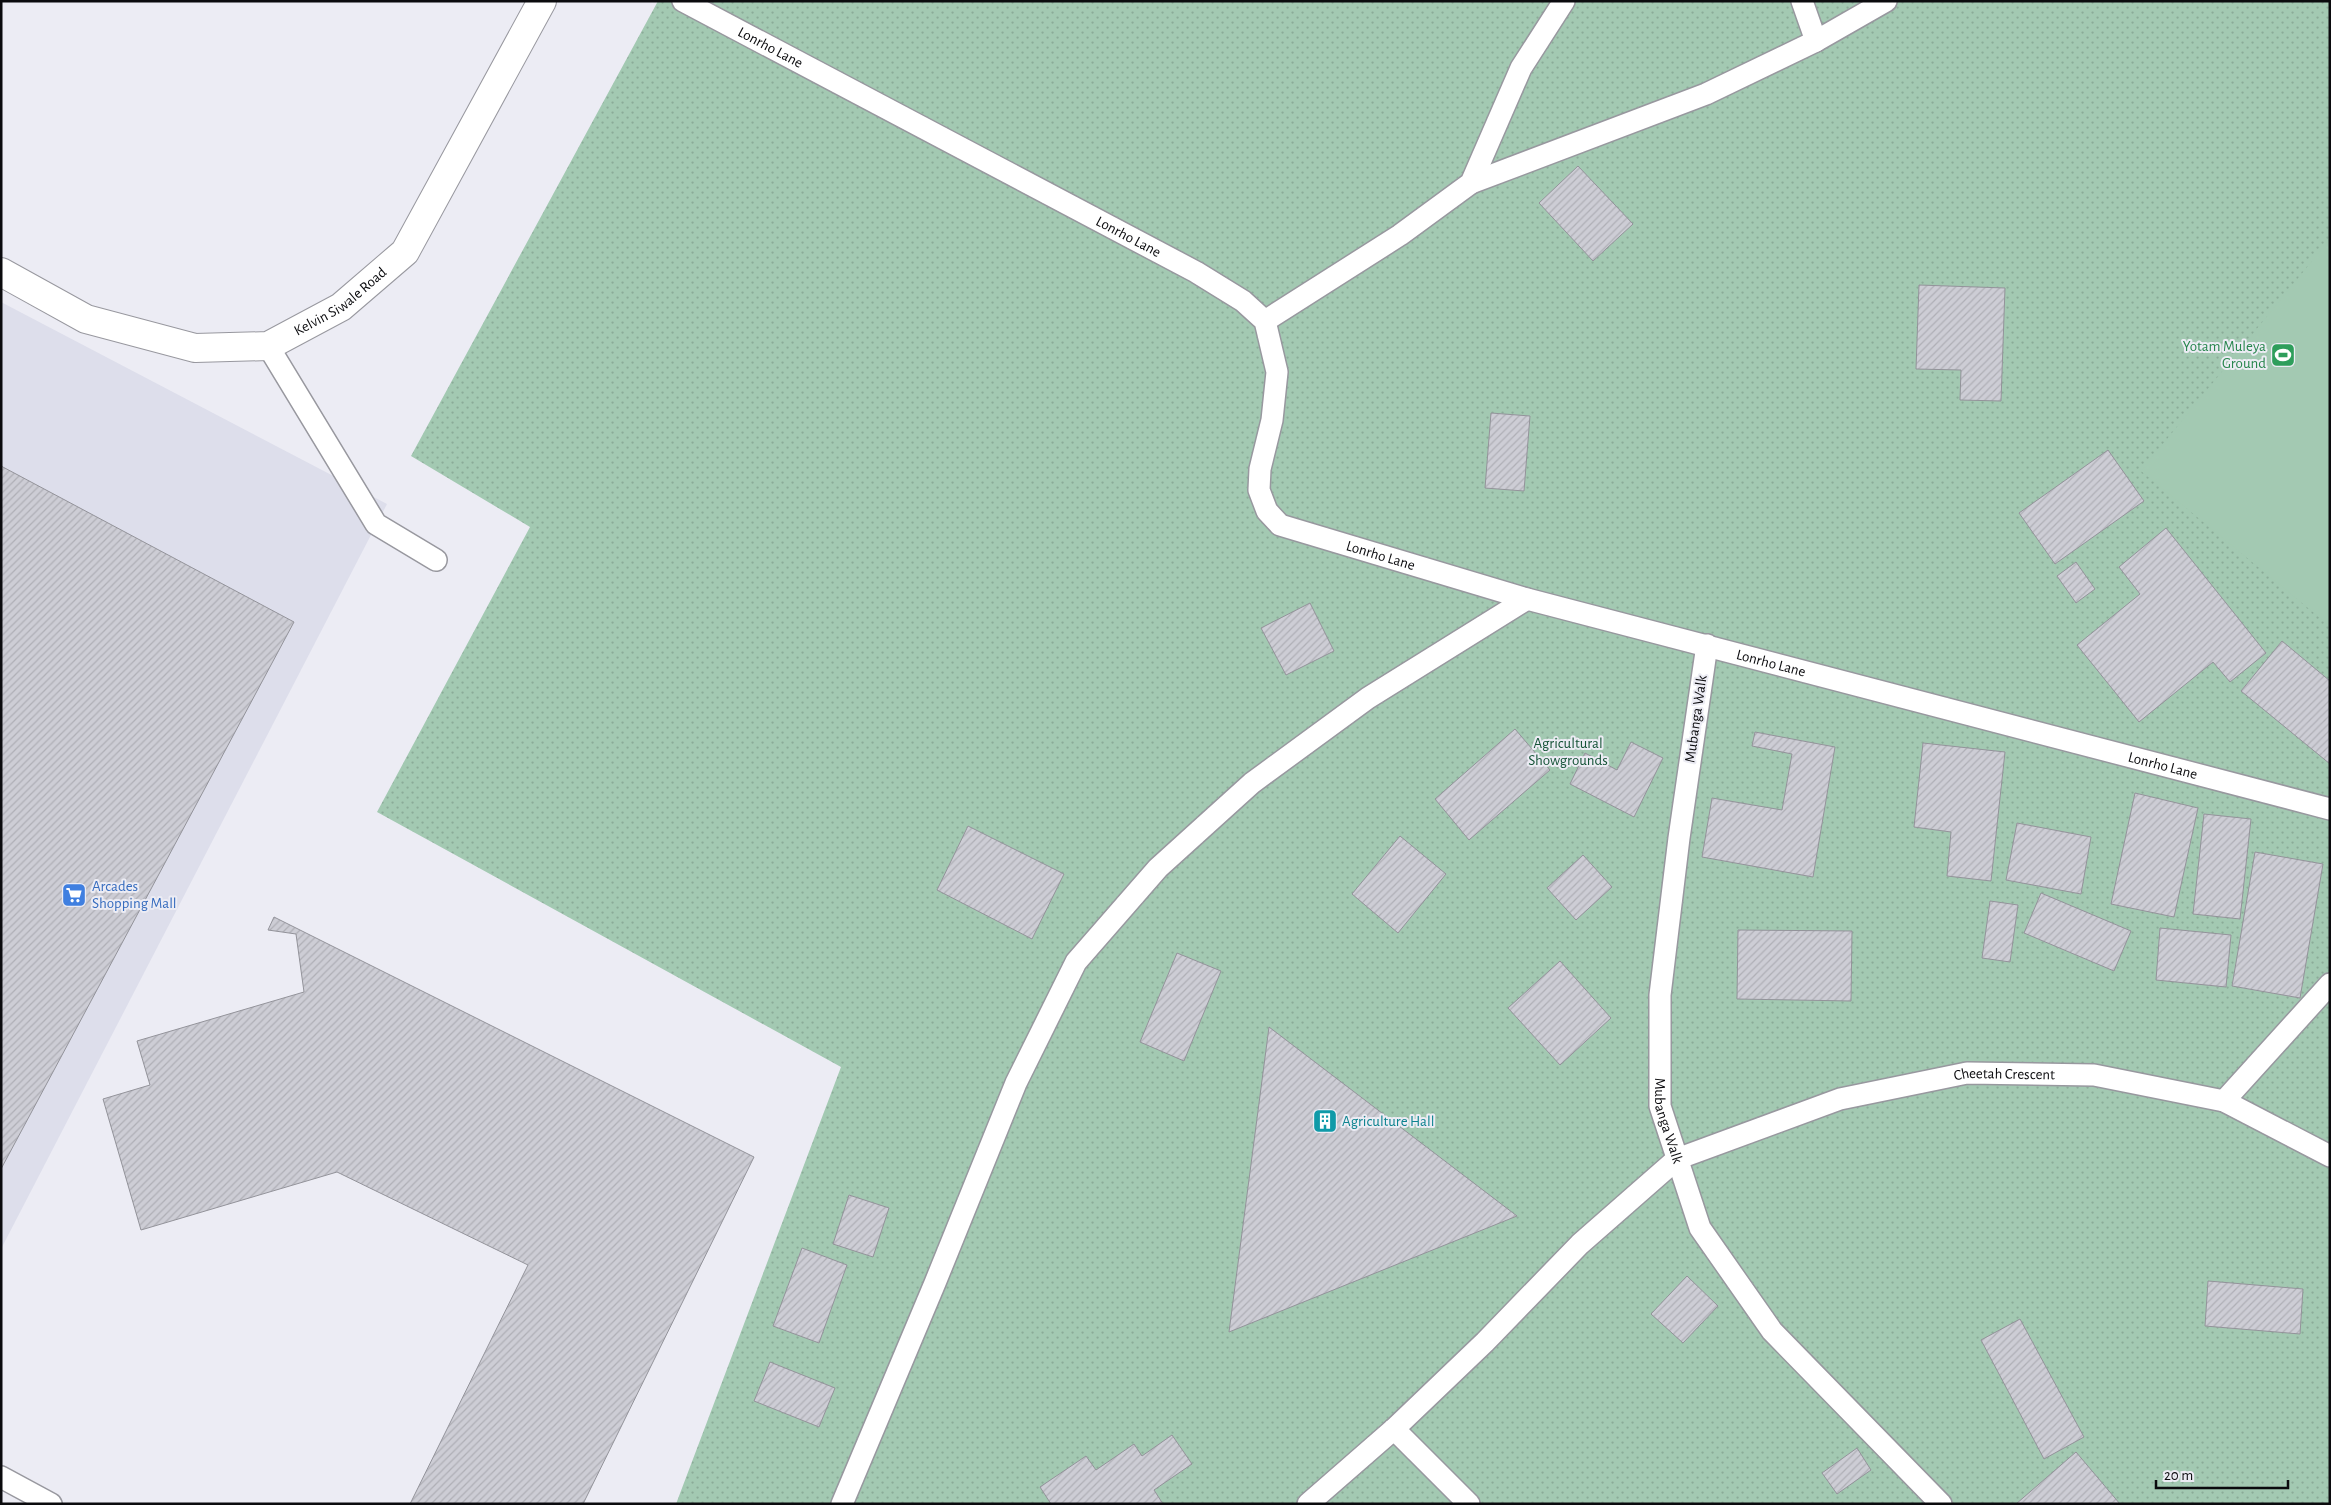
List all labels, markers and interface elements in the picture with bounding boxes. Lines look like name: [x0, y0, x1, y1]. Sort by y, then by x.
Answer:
street label: Lonrho Lane: [736, 24, 806, 71]
street label: Lonrho Lane: [1094, 213, 1164, 260]
street label: Kelvin Siwale Road: [291, 264, 389, 338]
place label: Yotam Muleya Ground: [2183, 339, 2266, 371]
sports icon: Yotam Muleya Ground: [2270, 342, 2296, 368]
street label: Lonrho Lane: [1345, 538, 1417, 573]
street label: Lonrho Lane: [1735, 647, 1807, 679]
street label: Mubanga Walk: [1682, 674, 1710, 764]
park label: Agricultural Showgrounds: [1528, 736, 1608, 768]
street label: Lonrho Lane: [2127, 749, 2199, 782]
place label: Arcades Shopping Mall: [92, 879, 177, 911]
supermarket icon: Arcades Shopping Mall: [61, 882, 87, 908]
street label: Cheetah Crescent: [1952, 1065, 2055, 1083]
street label: Mubanga Walk: [1652, 1078, 1686, 1165]
building icon: Agriculture Hall: [1312, 1108, 1338, 1134]
place label: Agriculture Hall: [1342, 1114, 1434, 1129]
scale bar: [2156, 1458, 2288, 1490]
text: 20 m: [2164, 1468, 2193, 1483]

